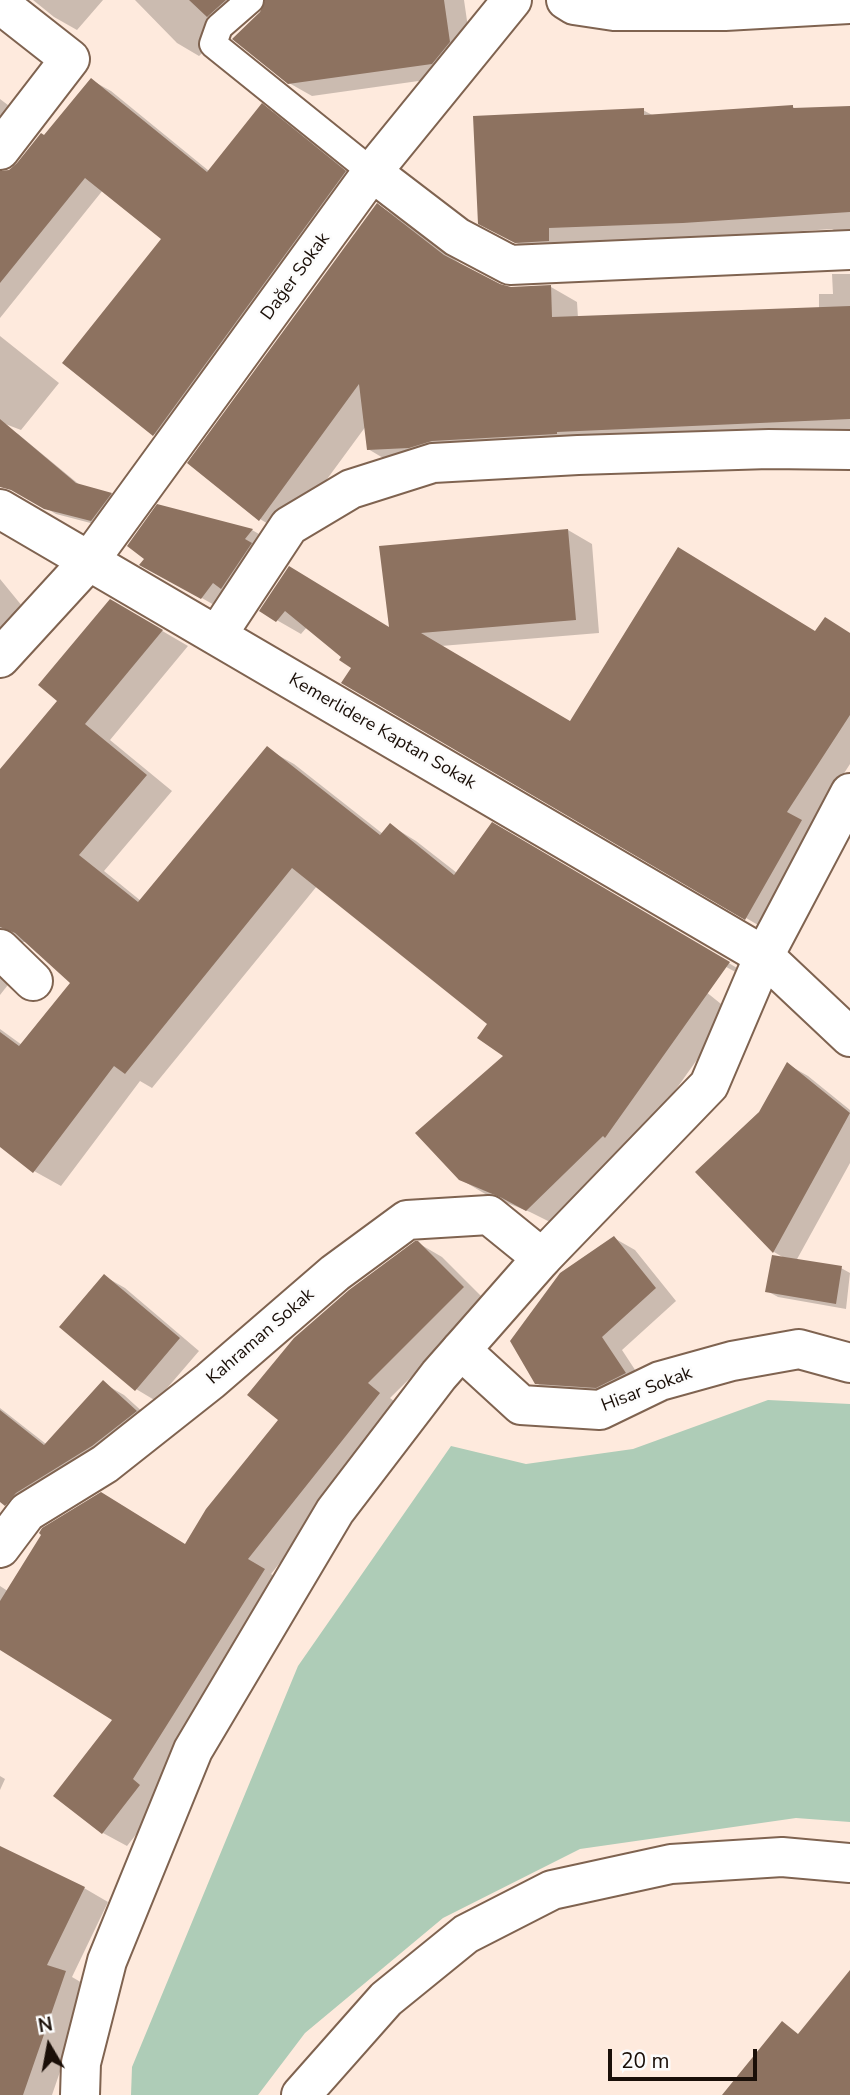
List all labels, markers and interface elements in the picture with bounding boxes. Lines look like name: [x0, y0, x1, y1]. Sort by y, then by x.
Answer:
street label: Dağer Sokak: [257, 229, 335, 325]
street label: Kemerlidere Kaptan Sokak: [285, 670, 479, 794]
street label: Kahraman Sokak: [203, 1284, 319, 1390]
street label: Hisar Sokak: [598, 1363, 696, 1417]
north arrow: [14, 2011, 84, 2081]
text: N: [36, 2011, 55, 2039]
scale bar: [612, 2036, 761, 2080]
text: 20 m: [621, 2047, 670, 2075]

